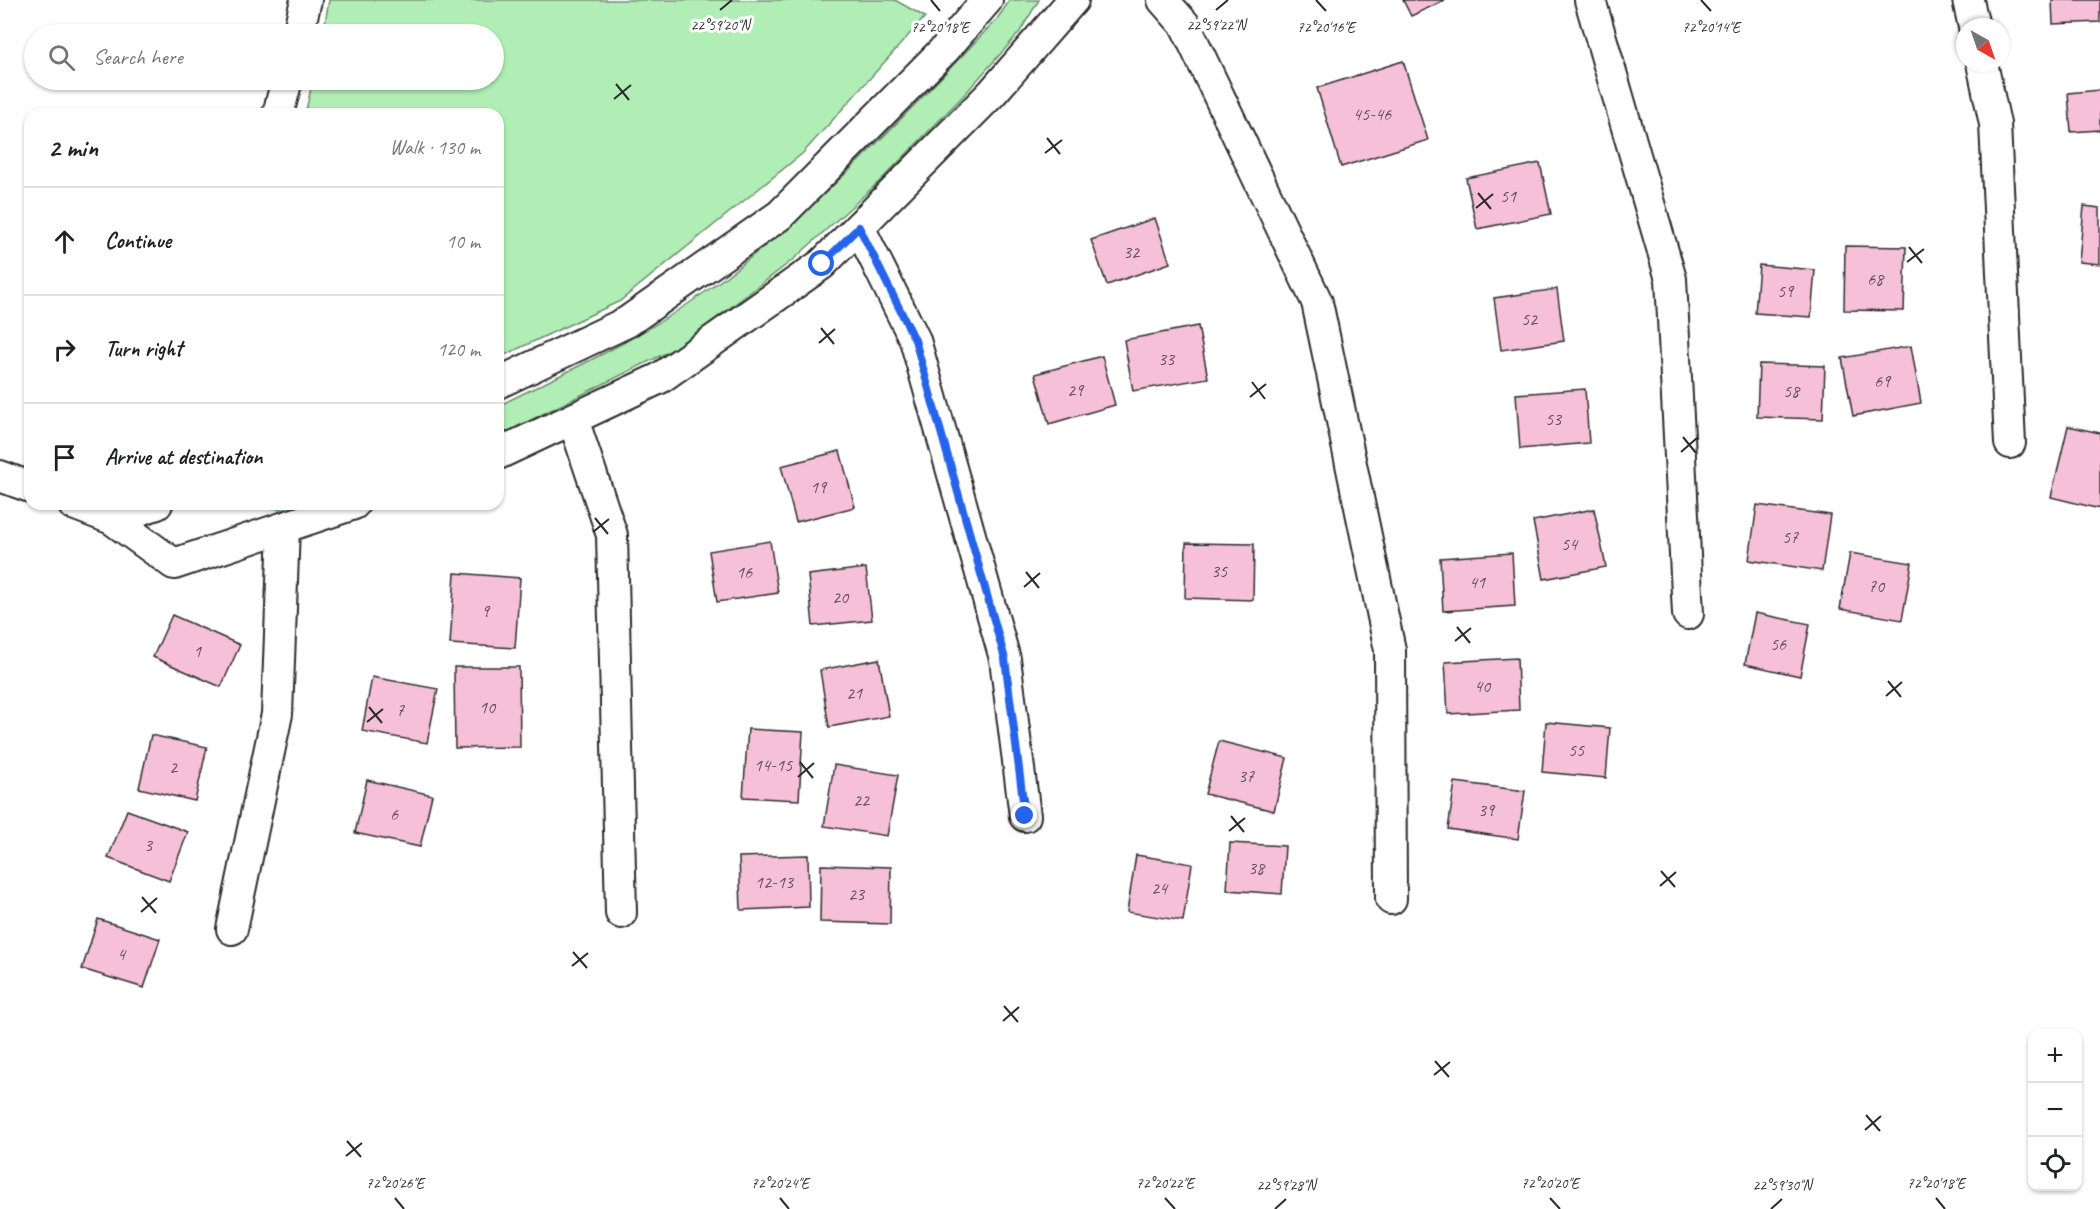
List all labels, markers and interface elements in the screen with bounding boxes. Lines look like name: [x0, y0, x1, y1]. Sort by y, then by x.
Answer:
text: 22°59'20"N: [690, 16, 753, 35]
text: 22°59'22"N: [1186, 16, 1249, 35]
text: 72°20'18"E: [911, 18, 971, 37]
text: 72°20'16"E: [1297, 18, 1357, 37]
text: 72°20'14"E: [1682, 18, 1742, 37]
north arrow: [1956, 18, 2010, 72]
search box: [24, 24, 504, 90]
icon: search: [45, 41, 78, 74]
text: Search here: [93, 43, 183, 71]
house number: 45-46: [1353, 103, 1392, 125]
text: 2 min: [48, 131, 98, 164]
text: Walk · 130 m: [390, 135, 480, 160]
house number: 51: [1500, 185, 1517, 207]
icon: ahead: [48, 225, 81, 258]
text: Continue: [105, 227, 171, 255]
text: 10 m: [446, 229, 480, 254]
house number: 32: [1123, 241, 1141, 263]
route start: [808, 250, 834, 276]
house number: 68: [1867, 268, 1885, 290]
house number: 59: [1777, 280, 1795, 302]
house number: 52: [1521, 308, 1539, 330]
icon: right: [48, 333, 81, 366]
text: Turn right: [105, 335, 182, 363]
text: 120 m: [437, 337, 480, 362]
house number: 33: [1158, 348, 1176, 370]
house number: 69: [1874, 370, 1892, 392]
house number: 29: [1067, 379, 1085, 401]
house number: 58: [1783, 380, 1801, 402]
house number: 53: [1545, 408, 1563, 430]
icon: arrive: [48, 441, 81, 474]
text: Arrive at destination: [105, 443, 262, 471]
house number: 19: [810, 476, 828, 498]
house number: 57: [1782, 526, 1799, 548]
house number: 54: [1561, 533, 1579, 555]
house number: 35: [1211, 560, 1228, 582]
house number: 16: [736, 561, 753, 583]
house number: 41: [1469, 571, 1486, 593]
house number: 70: [1868, 575, 1886, 597]
house number: 20: [832, 586, 850, 608]
house number: 9: [481, 600, 491, 622]
house number: 56: [1770, 633, 1787, 655]
house number: 1: [193, 640, 202, 662]
house number: 40: [1474, 675, 1492, 697]
house number: 21: [846, 682, 863, 704]
house number: 10: [479, 696, 497, 718]
house number: 7: [396, 699, 405, 721]
house number: 55: [1568, 739, 1585, 761]
house number: 14-15: [754, 754, 793, 776]
house number: 2: [169, 756, 179, 778]
house number: 37: [1238, 765, 1255, 787]
house number: 22: [853, 789, 871, 811]
house number: 39: [1478, 799, 1496, 821]
route end: [1011, 802, 1037, 828]
house number: 6: [390, 803, 399, 825]
house number: 3: [144, 834, 154, 856]
house number: 38: [1248, 857, 1266, 879]
house number: 12-13: [755, 871, 795, 893]
house number: 24: [1151, 877, 1169, 899]
house number: 23: [848, 883, 866, 905]
house number: 4: [117, 943, 127, 965]
map controls: [2028, 1029, 2082, 1191]
button: +: [2028, 1029, 2082, 1083]
button: −: [2028, 1083, 2082, 1137]
button: locate: [2028, 1137, 2082, 1191]
text: 72°20'26"E: [366, 1174, 426, 1193]
text: 72°20'24"E: [751, 1174, 811, 1193]
text: 72°20'22"E: [1136, 1174, 1196, 1193]
text: 72°20'20"E: [1521, 1174, 1581, 1193]
text: 72°20'18"E: [1907, 1174, 1967, 1193]
text: 22°59'28"N: [1256, 1176, 1319, 1195]
text: 22°59'30"N: [1752, 1176, 1815, 1195]

